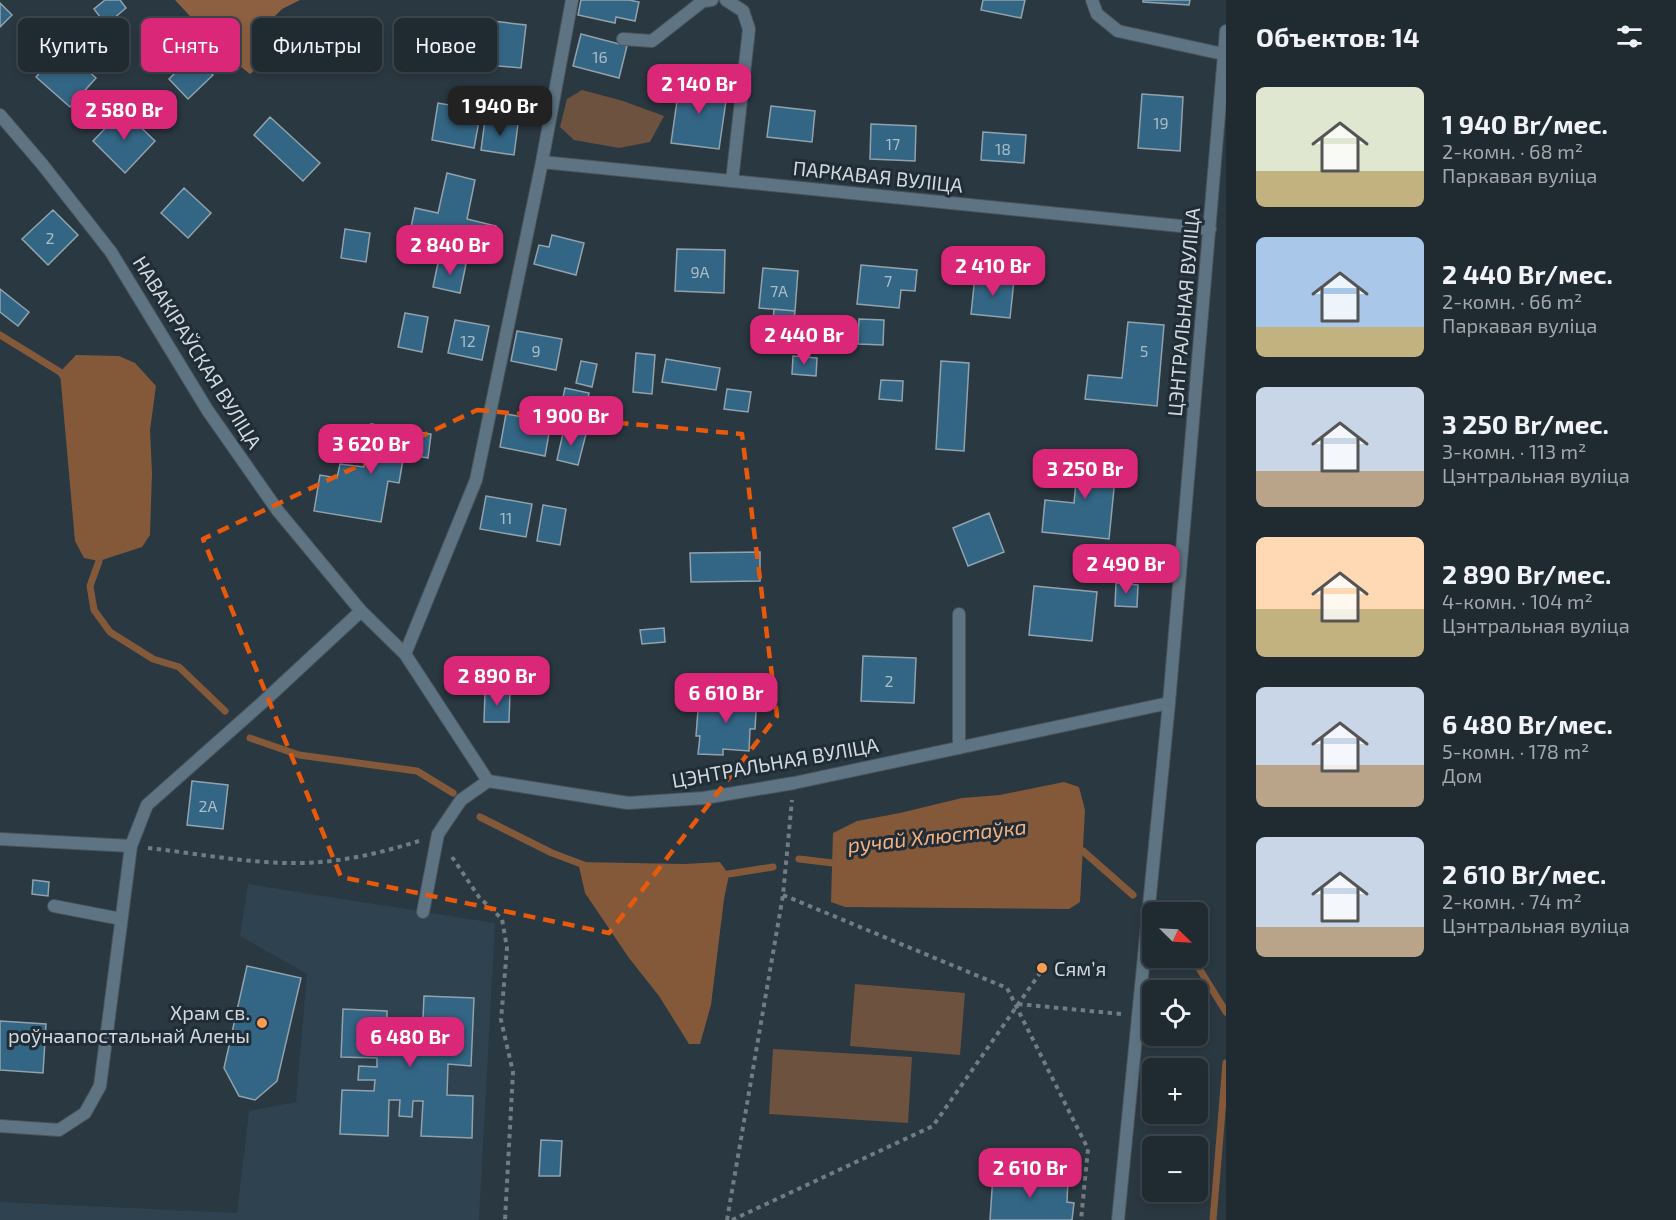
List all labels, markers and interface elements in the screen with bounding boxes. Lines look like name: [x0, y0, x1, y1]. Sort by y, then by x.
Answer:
chip: Купить: [18, 18, 129, 72]
chip: Снять: [141, 18, 240, 72]
chip: Фильтры: [252, 18, 382, 72]
chip: Новое: [394, 18, 497, 72]
icon: filters: [1613, 20, 1646, 53]
text: Объектов: 14: [1256, 21, 1420, 52]
house number: 16: [592, 47, 608, 66]
pin: 2 140 Br: [637, 64, 761, 115]
text: 2 140 Br: [661, 71, 737, 95]
pin: 1 940 Br: [438, 86, 562, 137]
pin: 2 580 Br: [62, 90, 186, 141]
text: 1 940 Br: [462, 93, 538, 117]
text: 2 580 Br: [85, 97, 163, 121]
text: 1 940 Br/мес.: [1442, 108, 1608, 139]
icon: home: [1304, 111, 1376, 183]
house number: 19: [1153, 113, 1169, 132]
house number: 17: [886, 134, 900, 153]
house number: 18: [995, 139, 1011, 158]
text: 2-комн. · 68 m²: [1442, 139, 1583, 163]
street label: ПАРКАВАЯ ВУЛІЦА: [792, 155, 965, 197]
text: Паркавая вуліца: [1442, 163, 1597, 187]
street label: ЦЭНТРАЛЬНАЯ ВУЛІЦА: [1162, 206, 1204, 417]
pin: 2 840 Br: [388, 225, 512, 276]
house number: 2: [46, 228, 55, 247]
text: 2 840 Br: [410, 232, 490, 256]
pin: 2 410 Br: [931, 246, 1055, 297]
street label: НАВАКІРАЎСКАЯ ВУЛІЦА: [129, 251, 268, 453]
text: 2 410 Br: [955, 253, 1031, 277]
text: 2 440 Br/мес.: [1442, 258, 1613, 289]
icon: home: [1304, 261, 1376, 333]
house number: 9А: [690, 262, 710, 281]
house number: 7: [884, 271, 892, 290]
house number: 7А: [770, 281, 788, 300]
text: 2-комн. · 66 m²: [1442, 289, 1582, 313]
text: Паркавая вуліца: [1442, 313, 1597, 337]
pin: 2 440 Br: [742, 315, 866, 366]
text: 2 440 Br: [764, 322, 844, 346]
house number: 12: [460, 331, 476, 350]
house number: 9: [531, 341, 541, 360]
house number: 5: [1140, 341, 1148, 360]
pin: 1 900 Br: [509, 396, 633, 447]
text: 1 900 Br: [533, 403, 609, 427]
text: 3 250 Br/мес.: [1442, 408, 1609, 439]
icon: home: [1304, 411, 1376, 483]
pin: 3 620 Br: [309, 424, 433, 475]
text: 3 620 Br: [332, 431, 410, 455]
text: 3-комн. · 113 m²: [1442, 439, 1586, 463]
pin: 3 250 Br: [1023, 449, 1147, 500]
text: 3 250 Br: [1047, 456, 1123, 480]
text: Цэнтральная вуліца: [1442, 463, 1630, 487]
house number: 11: [500, 508, 512, 527]
pin: 2 490 Br: [1064, 544, 1188, 595]
text: 2 490 Br: [1087, 551, 1165, 575]
text: 2 890 Br/мес.: [1442, 558, 1611, 589]
icon: home: [1304, 561, 1376, 633]
text: 4-комн. · 104 m²: [1442, 589, 1593, 613]
text: Цэнтральная вуліца: [1442, 613, 1630, 637]
pin: 2 890 Br: [435, 656, 559, 707]
text: 2 890 Br: [458, 663, 536, 687]
house number: 2: [885, 671, 894, 690]
pin: 6 610 Br: [664, 673, 788, 724]
text: 6 610 Br: [689, 680, 763, 704]
text: 6 480 Br/мес.: [1442, 708, 1613, 739]
icon: home: [1304, 711, 1376, 783]
street label: ЦЭНТРАЛЬНАЯ ВУЛІЦА: [670, 732, 881, 792]
text: 5-комн. · 178 m²: [1442, 739, 1589, 763]
text: Дом: [1442, 763, 1482, 787]
house number: 2А: [199, 796, 218, 815]
water label: ручай Хлюстаўка: [846, 813, 1028, 857]
text: 2 610 Br/мес.: [1442, 858, 1606, 889]
icon: home: [1304, 861, 1376, 933]
text: 2-комн. · 74 m²: [1442, 889, 1582, 913]
north arrow: [1142, 902, 1208, 968]
map controls: [1142, 902, 1208, 1202]
text: Цэнтральная вуліца: [1442, 913, 1630, 937]
place label: Сямʼя: [1054, 956, 1106, 980]
marker: Сямʼя: [1035, 961, 1049, 975]
button: locate: [1142, 980, 1208, 1046]
place label: Храм св. роўнаапостальнай Алены: [8, 1000, 250, 1048]
marker: Храм св. роўнаапостальнай Алены: [255, 1016, 269, 1030]
pin: 6 480 Br: [348, 1017, 472, 1068]
text: 6 480 Br: [370, 1024, 450, 1048]
button: +: [1142, 1058, 1208, 1124]
button: −: [1142, 1136, 1208, 1202]
pin: 2 610 Br: [968, 1148, 1092, 1199]
text: 2 610 Br: [993, 1155, 1067, 1179]

